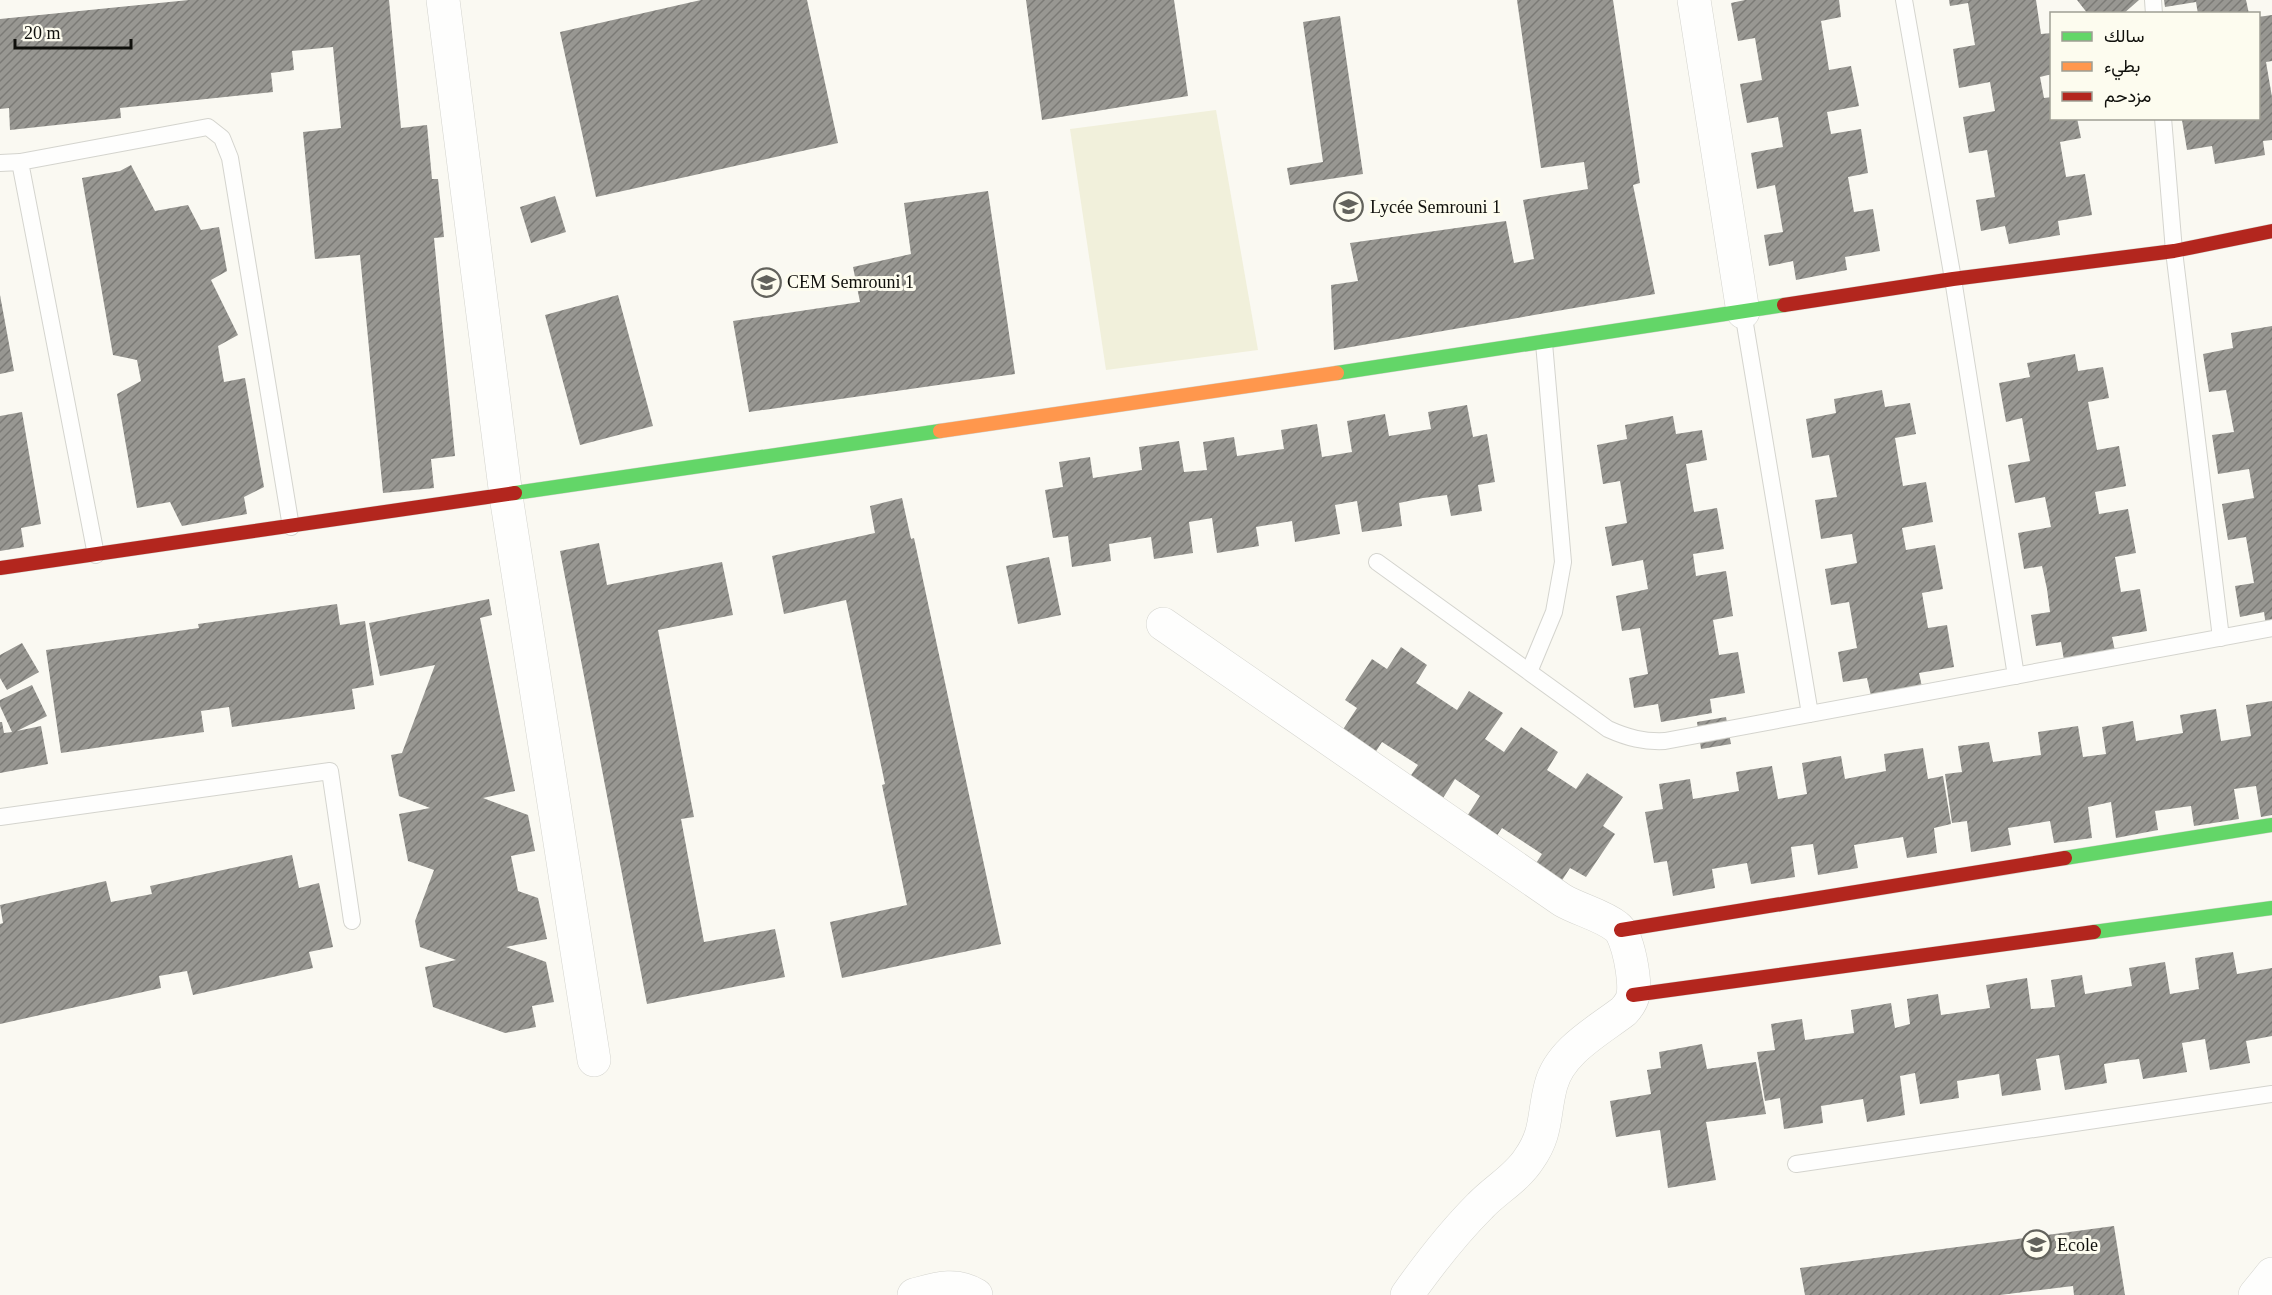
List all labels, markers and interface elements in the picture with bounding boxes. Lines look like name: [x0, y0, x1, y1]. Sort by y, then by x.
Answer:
scale bar: [15, 12, 130, 50]
legend: [2050, 12, 2260, 120]
text: 20 m: [24, 23, 61, 43]
text: سالك: [2104, 26, 2144, 46]
text: بطيء: [2104, 56, 2140, 81]
text: مزدحم: [2104, 86, 2151, 108]
school or university icon: Lycée Semrouni 1: [1333, 191, 1365, 223]
place label: Lycée Semrouni 1: [1370, 197, 1501, 217]
school or university icon: CEM Semrouni 1: [750, 266, 782, 298]
place label: CEM Semrouni 1: [787, 272, 914, 292]
school or university icon: Ecole: [2020, 1229, 2052, 1261]
place label: Ecole: [2057, 1235, 2098, 1255]

